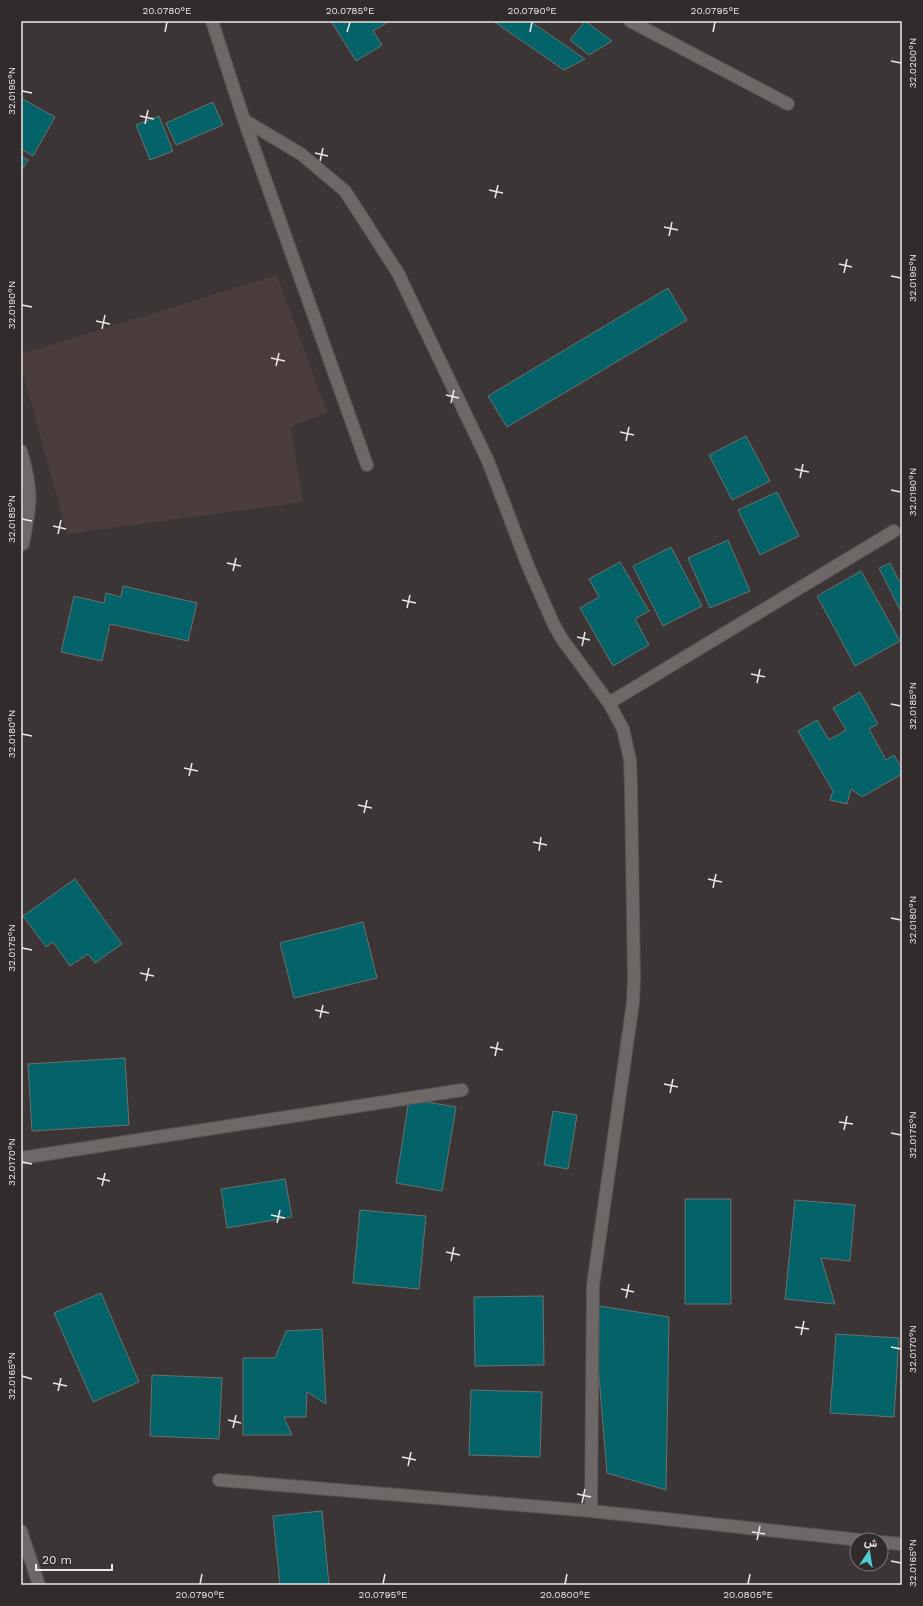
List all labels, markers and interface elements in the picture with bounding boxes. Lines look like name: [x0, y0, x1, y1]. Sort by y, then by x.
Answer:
text: 20.0780°E: [142, 5, 192, 16]
text: 20.0785°E: [326, 5, 374, 16]
text: 20.0790°E: [507, 5, 557, 16]
text: 20.0795°E: [691, 5, 739, 16]
text: 32.0200°N: [907, 38, 918, 88]
text: 32.0195°N: [6, 67, 17, 115]
text: 32.0195°N: [907, 254, 918, 302]
text: 32.0190°N: [6, 281, 17, 329]
text: 32.0190°N: [907, 468, 918, 516]
text: 32.0185°N: [6, 495, 17, 543]
text: 32.0185°N: [907, 682, 918, 730]
text: 32.0180°N: [6, 710, 17, 758]
text: 32.0180°N: [907, 896, 918, 944]
text: 32.0175°N: [6, 924, 17, 972]
text: 32.0175°N: [907, 1111, 918, 1159]
text: 32.0170°N: [6, 1138, 17, 1186]
text: 32.0170°N: [907, 1325, 918, 1373]
text: 32.0165°N: [6, 1352, 17, 1400]
north arrow: [849, 1532, 889, 1572]
text: ش: [863, 1535, 879, 1550]
text: 32.0165°N: [907, 1539, 918, 1587]
scale bar: [36, 1546, 112, 1572]
text: 20 m: [42, 1553, 72, 1567]
text: 20.0790°E: [175, 1589, 225, 1600]
text: 20.0795°E: [359, 1589, 407, 1600]
text: 20.0800°E: [540, 1589, 590, 1600]
text: 20.0805°E: [723, 1589, 773, 1600]

